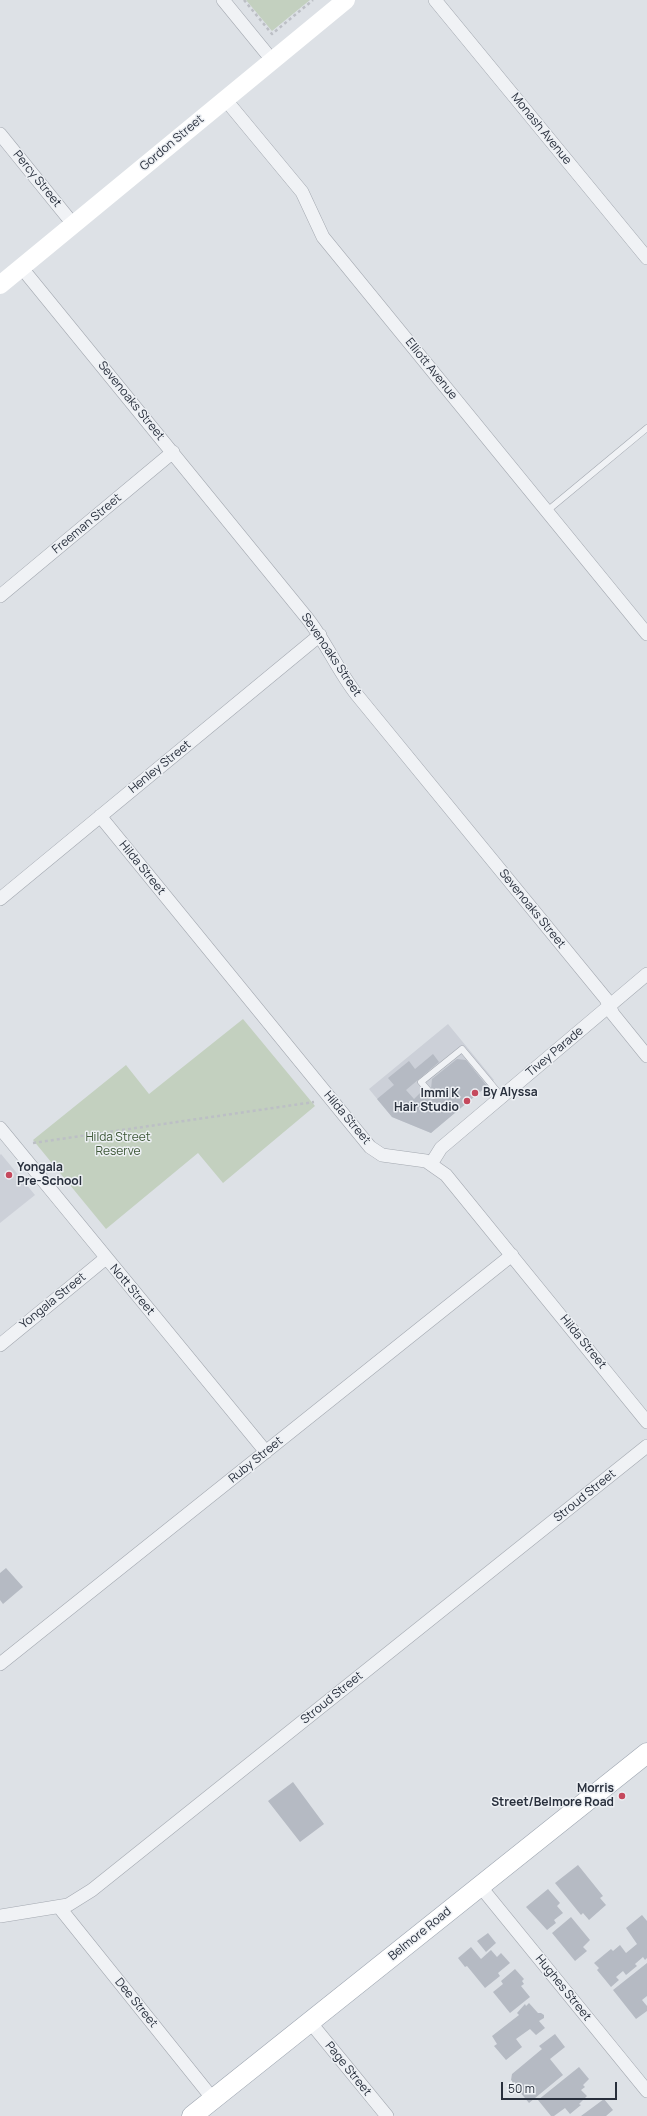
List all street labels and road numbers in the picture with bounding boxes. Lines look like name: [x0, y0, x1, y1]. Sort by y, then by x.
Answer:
street label: Monash Avenue: [508, 90, 574, 168]
street label: Gordon Street: [137, 112, 207, 174]
street label: Percy Street: [10, 148, 64, 210]
street label: Elliott Avenue: [402, 335, 460, 403]
street label: Sevenoaks Street: [95, 359, 167, 443]
street label: Freeman Street: [50, 491, 124, 557]
street label: Sevenoaks Street: [298, 611, 364, 699]
street label: Henley Street: [126, 738, 194, 796]
street label: Hilda Street: [116, 838, 168, 898]
street label: Sevenoaks Street: [496, 867, 568, 951]
street label: Tivey Parade: [524, 1024, 586, 1080]
street label: Hilda Street: [321, 1088, 373, 1148]
street label: Nott Street: [107, 1262, 157, 1318]
street label: Yongala Street: [17, 1270, 89, 1332]
street label: Hilda Street: [557, 1312, 609, 1372]
street label: Ruby Street: [226, 1434, 286, 1486]
street label: Stroud Street: [551, 1467, 619, 1525]
street label: Stroud Street: [298, 1669, 366, 1727]
street label: Belmore Road: [386, 1904, 454, 1964]
street label: Hughes Street: [532, 1952, 594, 2024]
street label: Dee Street: [112, 1975, 160, 2031]
street label: Page Street: [322, 2039, 374, 2099]

